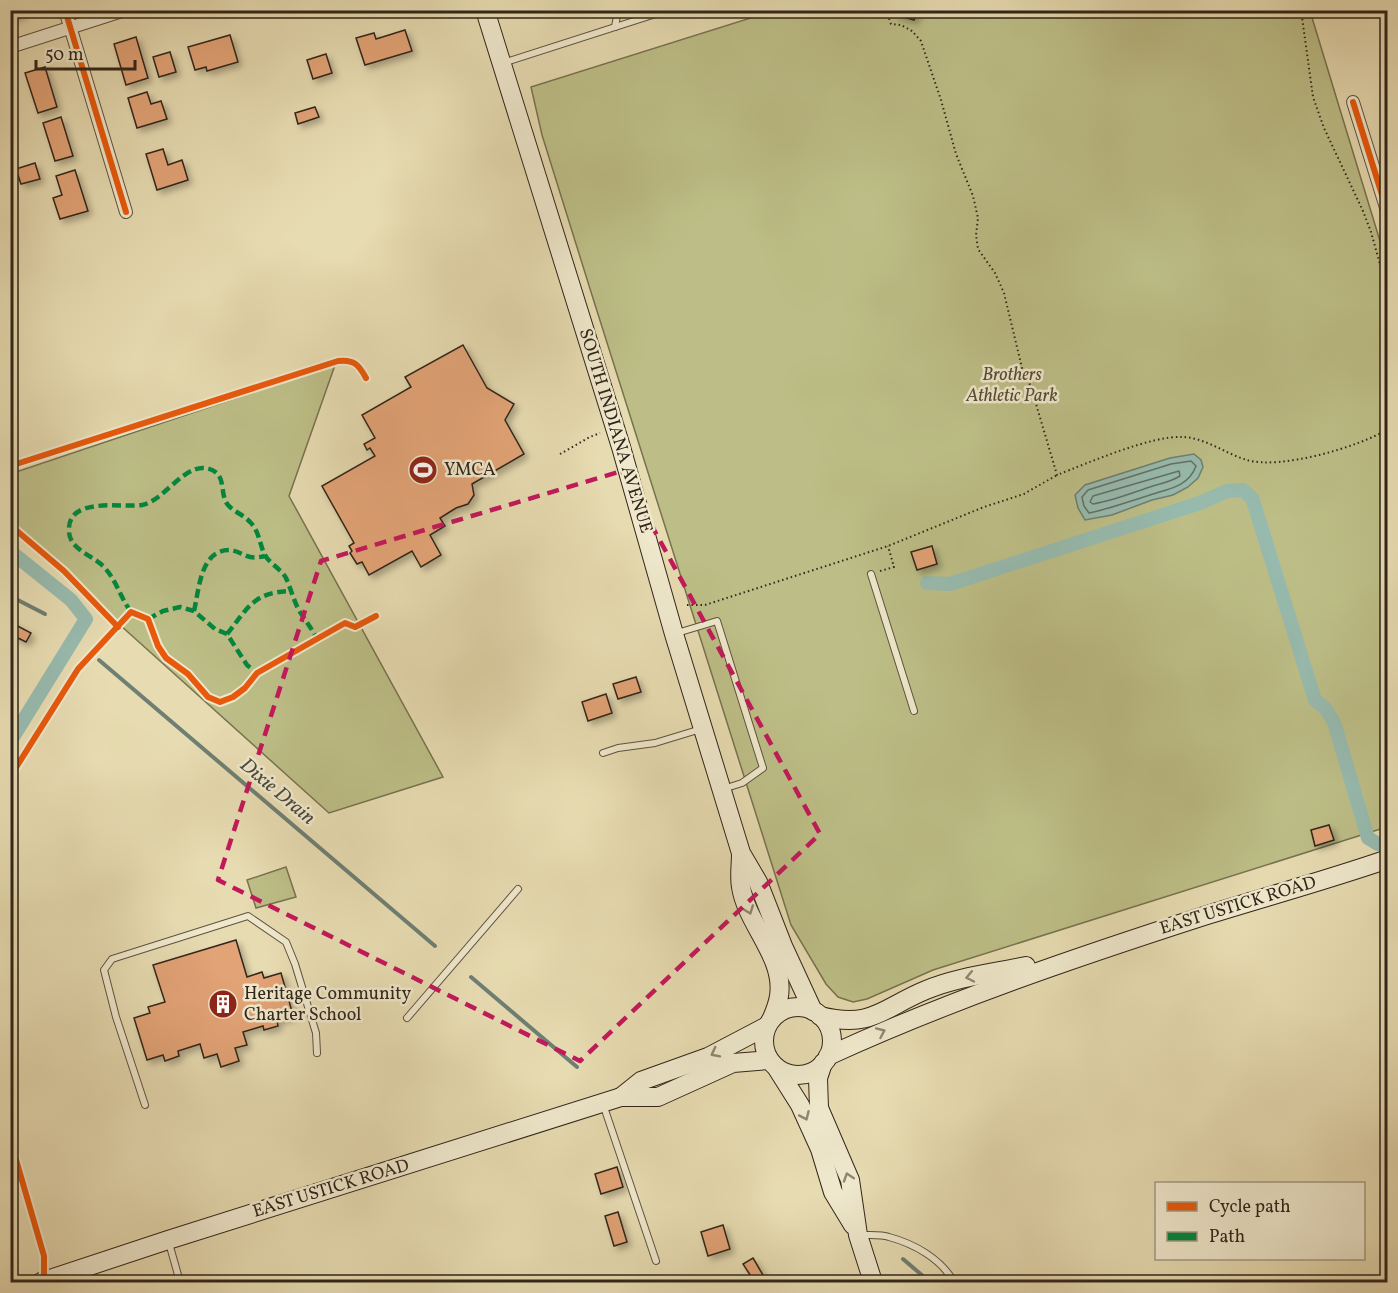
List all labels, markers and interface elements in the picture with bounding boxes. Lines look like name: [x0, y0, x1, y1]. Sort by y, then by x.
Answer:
scale bar: [36, 33, 135, 71]
text: 50 m: [45, 43, 84, 68]
street label: SOUTH INDIANA AVENUE: [572, 325, 658, 537]
park label: Brothers Athletic Park: [965, 363, 1058, 409]
sports icon: YMCA: [407, 454, 439, 486]
place label: YMCA: [444, 458, 496, 483]
water label: Dixie Drain: [233, 752, 321, 832]
street label: EAST USTICK ROAD: [1157, 870, 1319, 942]
one-way arrow: [741, 904, 754, 915]
one-way arrow: [966, 970, 976, 983]
place label: Heritage Community Charter School: [244, 982, 411, 1028]
building icon: Heritage Community Charter School: [207, 988, 239, 1020]
one-way arrow: [875, 1027, 886, 1039]
one-way arrow: [711, 1046, 722, 1057]
one-way arrow: [798, 1110, 810, 1121]
street label: EAST USTICK ROAD: [250, 1153, 412, 1225]
one-way arrow: [843, 1172, 855, 1183]
legend: [1155, 1182, 1365, 1260]
text: Cycle path: [1209, 1195, 1291, 1220]
text: Path: [1209, 1225, 1245, 1250]

